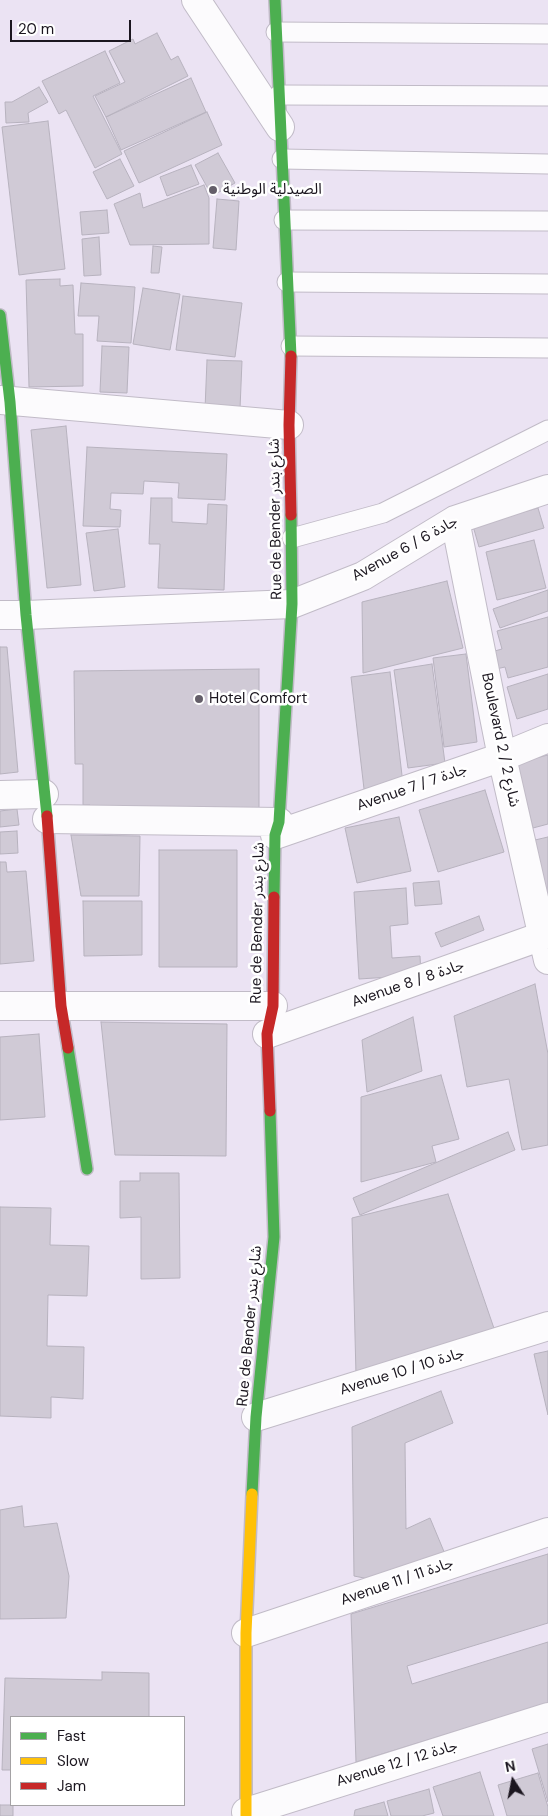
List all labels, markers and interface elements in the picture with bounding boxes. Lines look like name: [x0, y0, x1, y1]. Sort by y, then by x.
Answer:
scale bar: [12, 10, 134, 42]
text: 20 m: [18, 19, 54, 39]
place label: الصيدلية الوطنية: [223, 181, 322, 199]
marker: الصيدلية الوطنية: [207, 184, 219, 196]
street label: Rue de Bender شارع بندر: [266, 438, 286, 600]
street label: Avenue 6 / جادة 6: [349, 513, 461, 585]
street label: Boulevard 2 / شارع 2: [477, 671, 523, 809]
place label: Hotel Comfort: [209, 690, 307, 708]
marker: Hotel Comfort: [193, 693, 205, 705]
street label: Avenue 7 / جادة 7: [355, 761, 469, 815]
street label: Rue de Bender شارع بندر: [248, 842, 268, 1004]
street label: Avenue 8 / جادة 8: [350, 956, 466, 1012]
street label: Rue de Bender شارع بندر: [234, 1245, 266, 1407]
street label: Avenue 10 / جادة 10: [338, 1345, 466, 1399]
street label: Avenue 11 / جادة 11: [338, 1554, 456, 1610]
legend: [10, 1716, 185, 1806]
text: Fast: [57, 1726, 86, 1746]
street label: Avenue 12 / جادة 12: [334, 1737, 460, 1791]
text: Slow: [57, 1751, 89, 1771]
north arrow: [488, 1756, 538, 1806]
text: N: [503, 1756, 517, 1776]
text: Jam: [57, 1776, 86, 1796]

